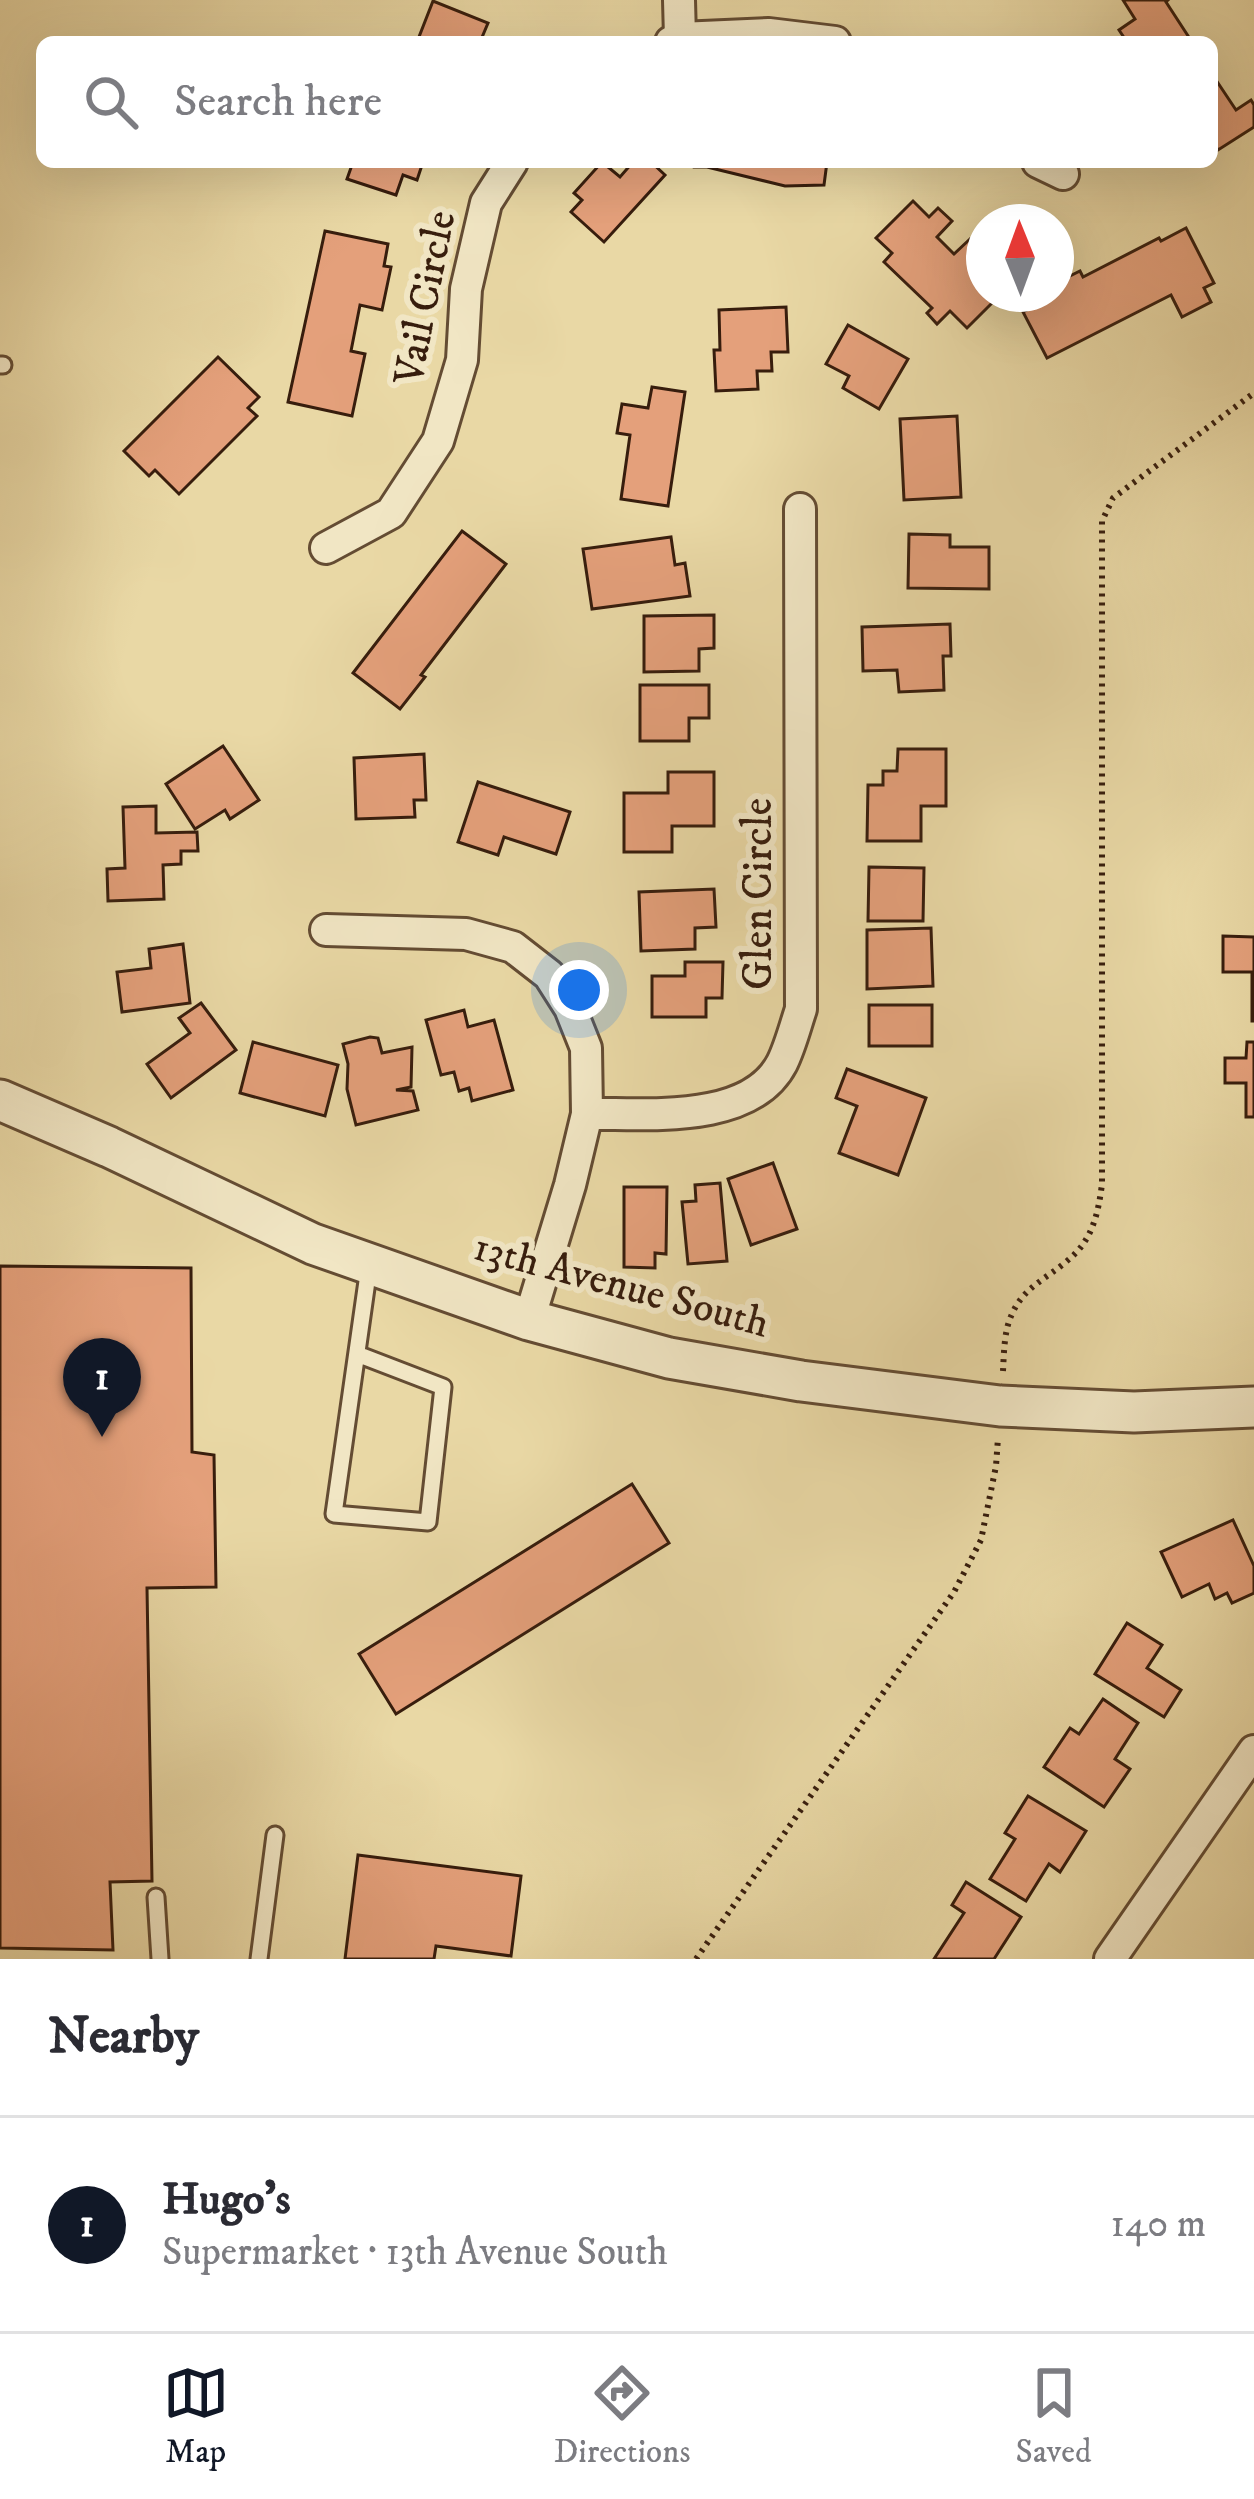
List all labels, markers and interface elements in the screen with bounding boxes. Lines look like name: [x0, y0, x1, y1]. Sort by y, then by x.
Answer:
search box: [36, 36, 1218, 168]
icon: search: [78, 69, 144, 135]
text: Search here: [174, 74, 382, 130]
north arrow: [966, 204, 1074, 312]
street label: Vail Circle: [383, 207, 468, 390]
street label: Glen Circle: [733, 798, 785, 990]
your location: [549, 960, 609, 1020]
street label: 13th Avenue South: [468, 1222, 774, 1350]
pin: 1: [63, 1338, 141, 1437]
text: Nearby: [48, 2005, 199, 2069]
text: Hugo's: [162, 2172, 291, 2228]
text: 1: [80, 2200, 94, 2249]
text: 140 m: [1111, 2200, 1206, 2249]
text: Supermarket · 13th Avenue South: [162, 2228, 668, 2277]
tab: Map: [163, 2360, 229, 2473]
tab: Directions: [554, 2360, 690, 2473]
tab: Saved: [1016, 2360, 1091, 2473]

